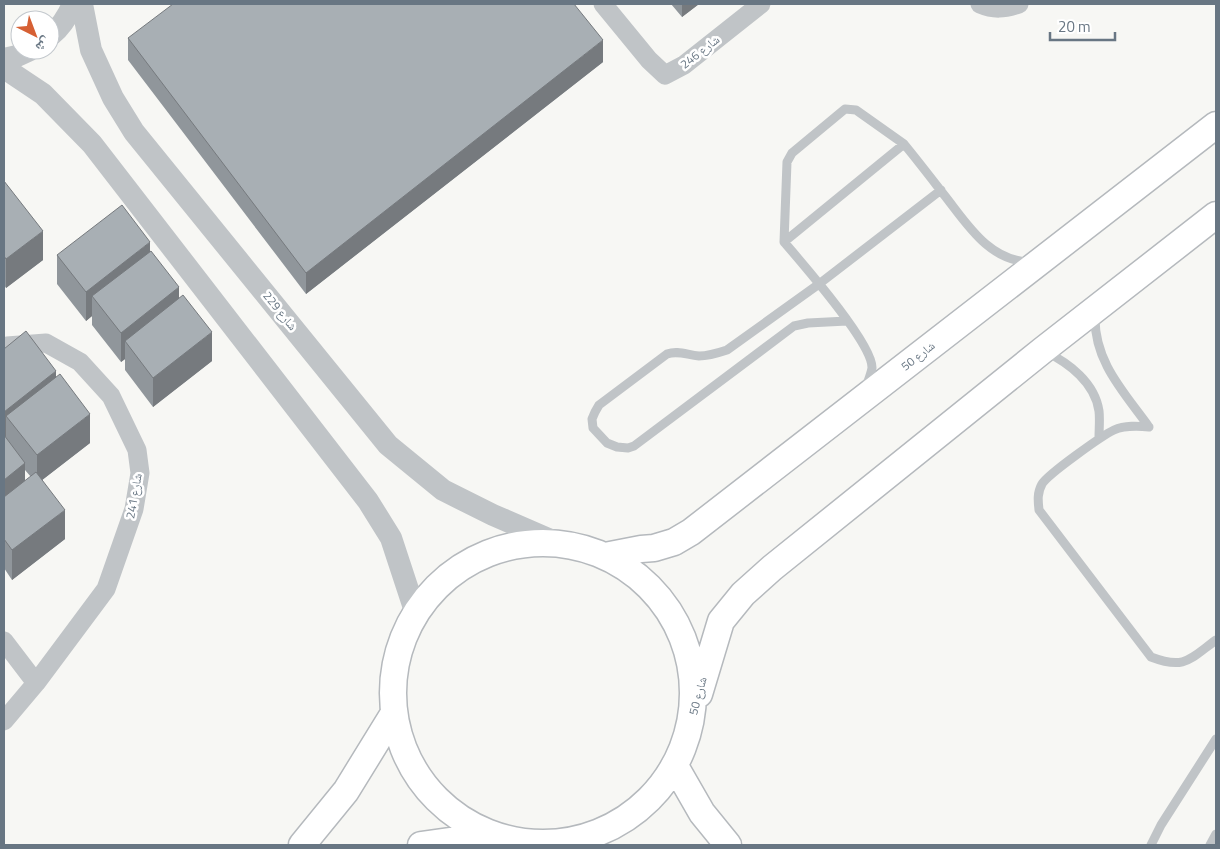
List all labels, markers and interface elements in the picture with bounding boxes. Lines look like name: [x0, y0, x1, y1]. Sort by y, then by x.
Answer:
north arrow: [10, 10, 60, 60]
scale bar: [1050, 10, 1115, 42]
text: 20 m: [1058, 15, 1091, 38]
street label: شارع 246: [676, 30, 724, 73]
text: ش: [31, 32, 57, 58]
street label: شارع 229: [259, 287, 302, 334]
street label: شارع 50: [897, 336, 939, 375]
street label: شارع 241: [120, 472, 147, 520]
street label: شارع 50: [683, 675, 712, 717]

